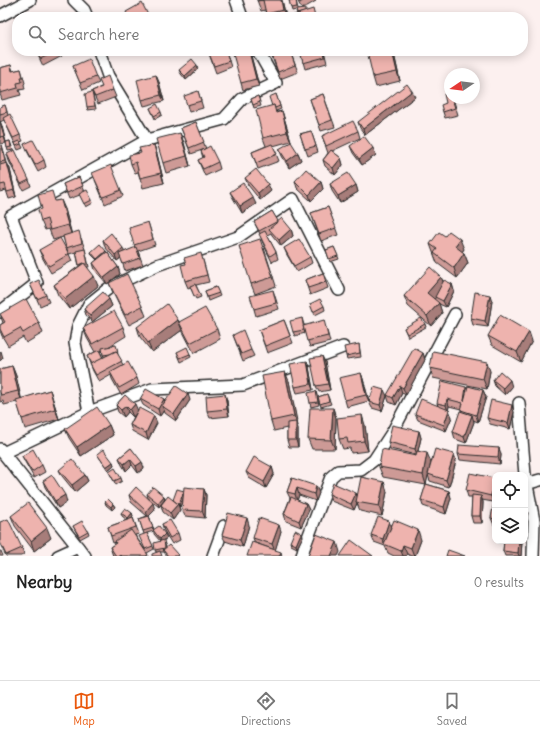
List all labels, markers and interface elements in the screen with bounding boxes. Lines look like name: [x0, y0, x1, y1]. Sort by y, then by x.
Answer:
search box: [12, 12, 528, 56]
icon: search: [26, 23, 48, 45]
text: Search here: [58, 25, 139, 44]
north arrow: [444, 68, 480, 104]
map controls: [492, 472, 528, 544]
button: locate: [492, 472, 528, 508]
button: layers: [492, 508, 528, 544]
text: Nearby: [16, 571, 72, 593]
text: 0 results: [474, 574, 524, 591]
tab: Map: [73, 690, 95, 728]
tab: Directions: [241, 690, 291, 728]
tab: Saved: [437, 690, 467, 728]

